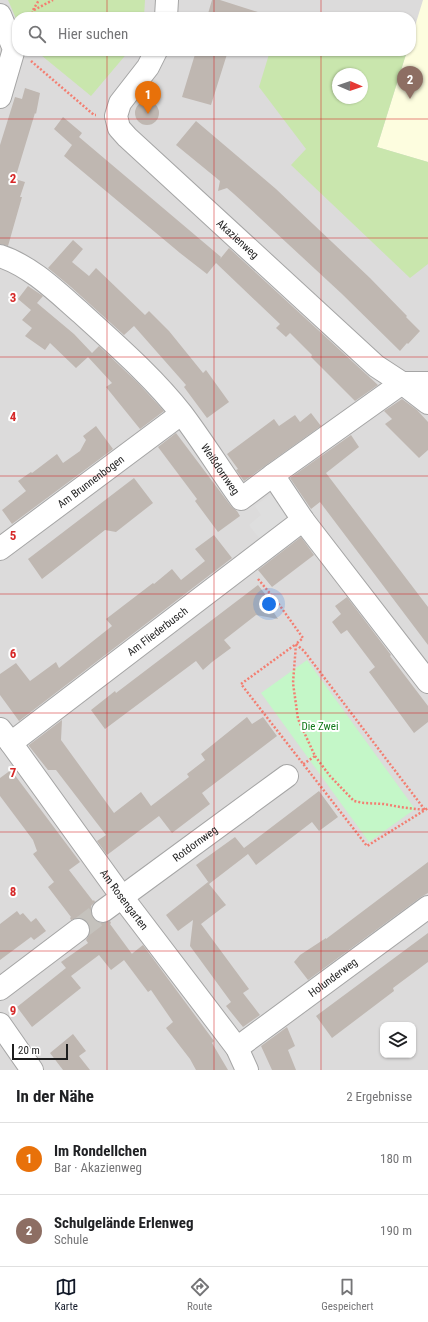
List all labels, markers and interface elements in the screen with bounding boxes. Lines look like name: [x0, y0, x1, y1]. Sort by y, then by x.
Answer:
search box: [12, 12, 416, 56]
icon: search: [26, 23, 48, 45]
text: Hier suchen: [58, 25, 128, 43]
pin: 2: [397, 66, 423, 99]
north arrow: [332, 68, 368, 104]
pin: 1: [135, 81, 161, 114]
text: 2: [10, 171, 17, 186]
street label: Akazienweg: [214, 217, 261, 262]
text: 3: [10, 290, 16, 305]
text: 4: [10, 409, 17, 424]
street label: Weißdornweg: [198, 441, 242, 498]
street label: Am Brunnenbogen: [55, 453, 127, 511]
text: 5: [10, 528, 17, 543]
your location: [259, 594, 279, 614]
street label: Am Fliederbusch: [125, 604, 190, 659]
text: 6: [10, 646, 17, 661]
park label: Die Zwei: [302, 720, 338, 733]
text: 7: [10, 765, 17, 780]
street label: Rotdornweg: [170, 823, 220, 865]
street label: Am Rosengarten: [97, 867, 151, 933]
text: 8: [10, 884, 16, 899]
street label: Holunderweg: [306, 955, 360, 1000]
text: 9: [10, 1003, 16, 1018]
map controls: [380, 1022, 416, 1058]
button: layers: [380, 1022, 416, 1058]
scale bar: [12, 1042, 68, 1061]
text: 20 m: [18, 1044, 40, 1057]
text: In der Nähe: [16, 1086, 94, 1106]
text: 2 Ergebnisse: [346, 1089, 412, 1104]
text: Im Rondellchen: [54, 1142, 147, 1160]
text: 1: [26, 1151, 32, 1166]
text: 180 m: [380, 1151, 412, 1166]
text: Bar · Akazienweg: [54, 1160, 142, 1175]
text: Schulgelände Erlenweg: [54, 1214, 193, 1232]
text: 2: [26, 1223, 32, 1238]
text: 190 m: [380, 1223, 412, 1238]
text: Schule: [54, 1232, 88, 1247]
tab: Karte: [55, 1276, 78, 1313]
tab: Route: [187, 1276, 212, 1313]
tab: Gespeichert: [321, 1276, 373, 1313]

